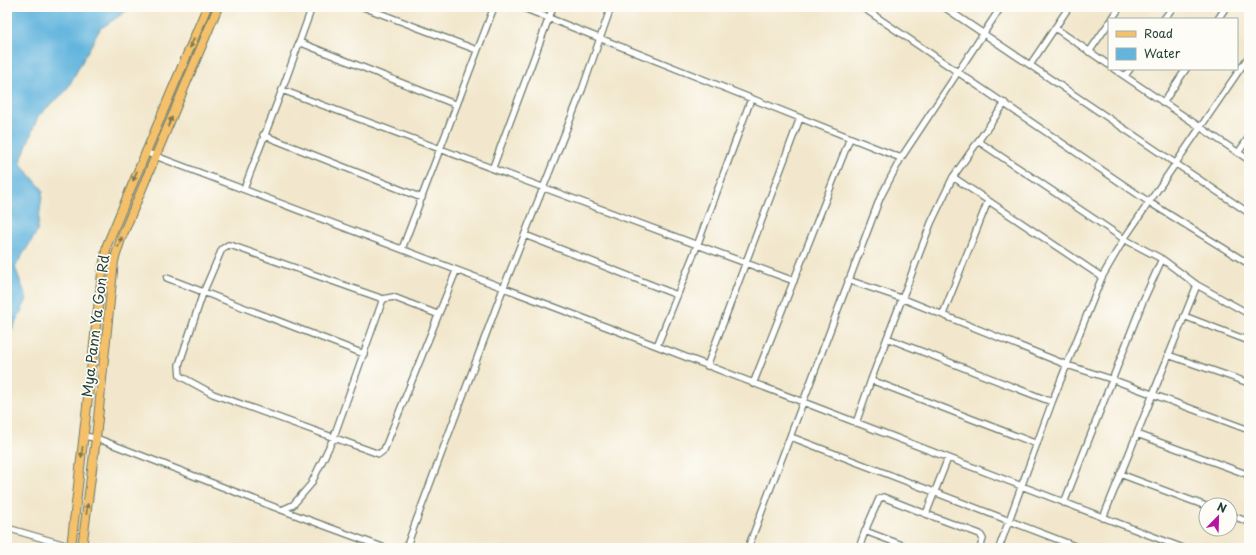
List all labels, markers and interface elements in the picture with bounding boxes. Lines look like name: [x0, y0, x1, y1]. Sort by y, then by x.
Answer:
legend: [1108, 18, 1238, 70]
text: Road: [1144, 24, 1173, 42]
one-way arrow: [188, 37, 194, 49]
text: Water: [1144, 44, 1181, 62]
one-way arrow: [167, 116, 173, 127]
one-way arrow: [132, 170, 138, 182]
one-way arrow: [118, 235, 124, 247]
street label: Mya Pann Ya Gon Rd: [76, 253, 114, 398]
one-way arrow: [78, 446, 85, 458]
north arrow: [1198, 497, 1238, 537]
text: N: [1215, 498, 1230, 517]
one-way arrow: [84, 503, 90, 515]

